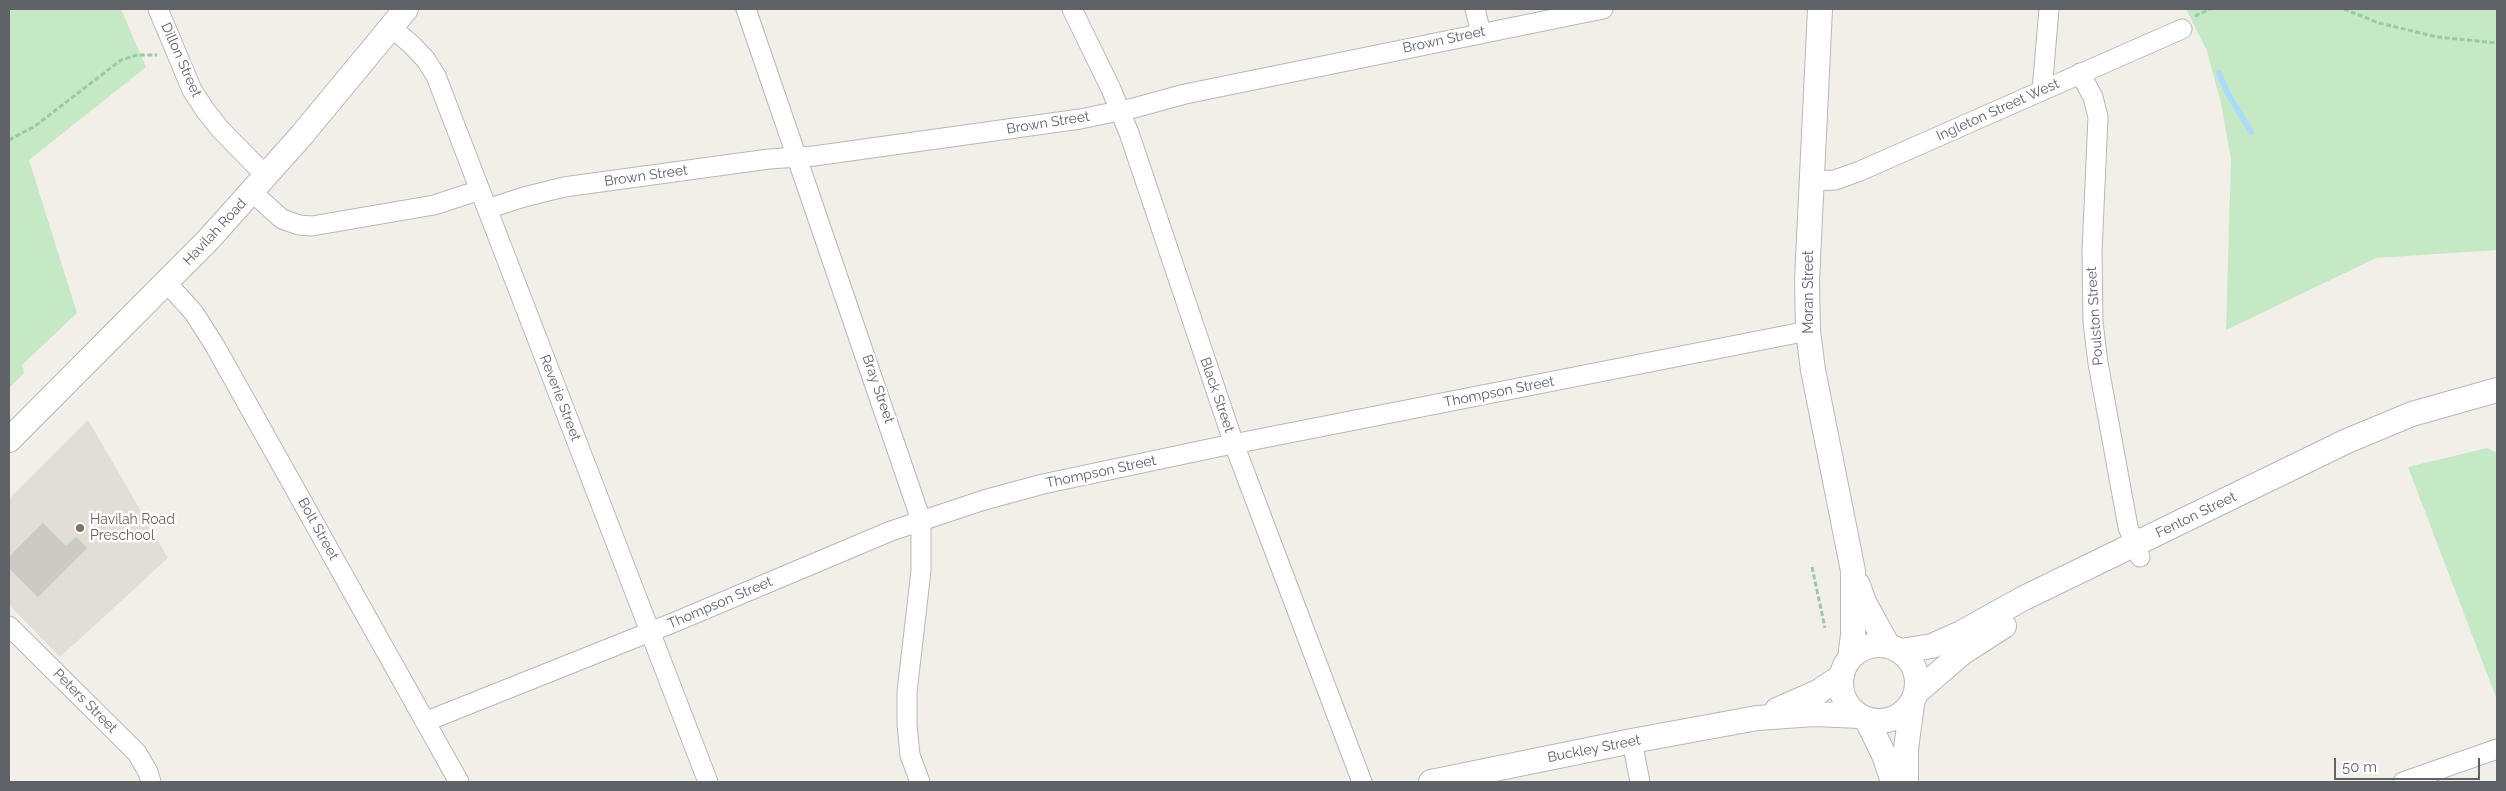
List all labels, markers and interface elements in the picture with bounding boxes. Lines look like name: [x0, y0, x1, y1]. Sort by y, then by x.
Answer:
street label: Dillon Street: [157, 20, 205, 100]
street label: Brown Street: [1401, 23, 1487, 57]
street label: Ingleton Street West: [1934, 75, 2062, 145]
street label: Brown Street: [1005, 108, 1091, 138]
street label: Brown Street: [603, 162, 689, 190]
street label: Havilah Road: [180, 195, 250, 269]
street label: Moran Street: [1801, 250, 1817, 334]
street label: Poulston Street: [2083, 266, 2107, 366]
street label: Bray Street: [858, 352, 898, 426]
street label: Reverie Street: [536, 353, 584, 443]
street label: Black Street: [1196, 355, 1238, 435]
street label: Thompson Street: [1442, 373, 1556, 411]
street label: Thompson Street: [1044, 452, 1158, 492]
street label: Fenton Street: [2153, 488, 2239, 542]
street label: Bolt Street: [294, 495, 342, 563]
place label: Havilah Road Preschool: [90, 512, 175, 544]
marker: Havilah Road Preschool: [74, 522, 86, 534]
street label: Thompson Street: [665, 573, 775, 633]
street label: Peters Street: [50, 666, 120, 736]
street label: Buckley Street: [1546, 732, 1642, 766]
scale bar: [2336, 748, 2482, 780]
text: 50 m: [2342, 758, 2377, 776]

